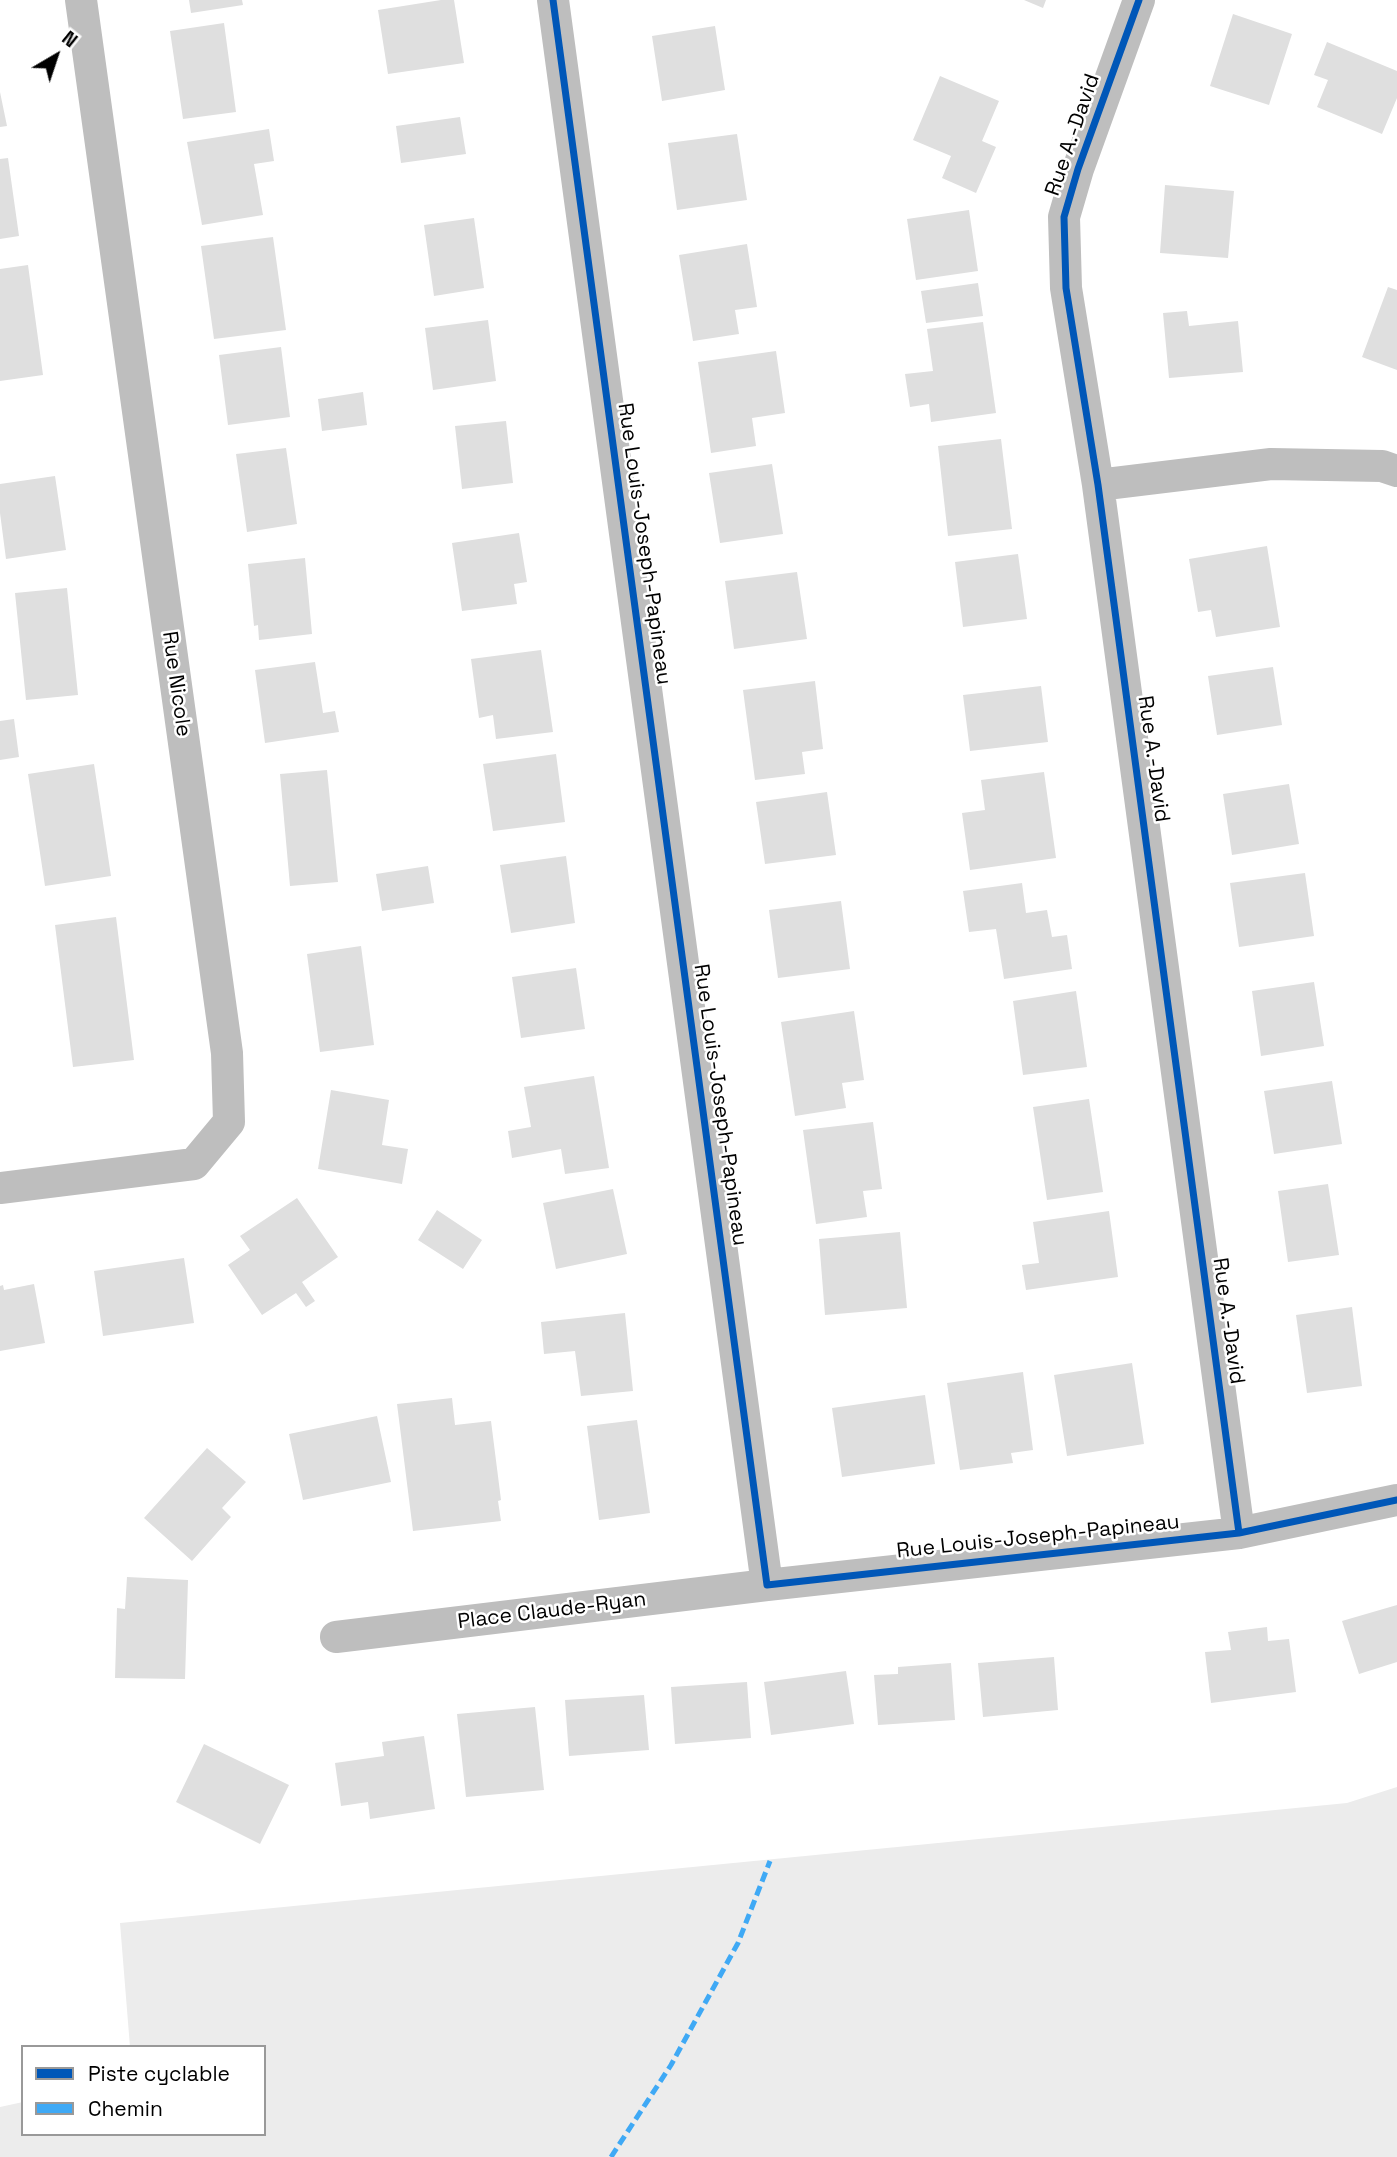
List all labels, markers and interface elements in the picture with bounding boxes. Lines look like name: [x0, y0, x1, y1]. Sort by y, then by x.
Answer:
north arrow: [21, 21, 91, 91]
text: N: [57, 26, 82, 53]
street label: Rue A.-David: [1040, 71, 1106, 199]
street label: Rue Louis-Joseph-Papineau: [612, 401, 676, 687]
street label: Rue Nicole: [156, 630, 196, 738]
street label: Rue A.-David: [1132, 694, 1174, 824]
street label: Rue Louis-Joseph-Papineau: [688, 962, 752, 1248]
street label: Rue A.-David: [1207, 1256, 1249, 1386]
street label: Rue Louis-Joseph-Papineau: [895, 1510, 1181, 1564]
street label: Place Claude-Ryan: [456, 1587, 648, 1635]
legend: [21, 2045, 266, 2136]
text: Piste cyclable: [88, 2060, 230, 2087]
text: Chemin: [88, 2095, 163, 2122]

